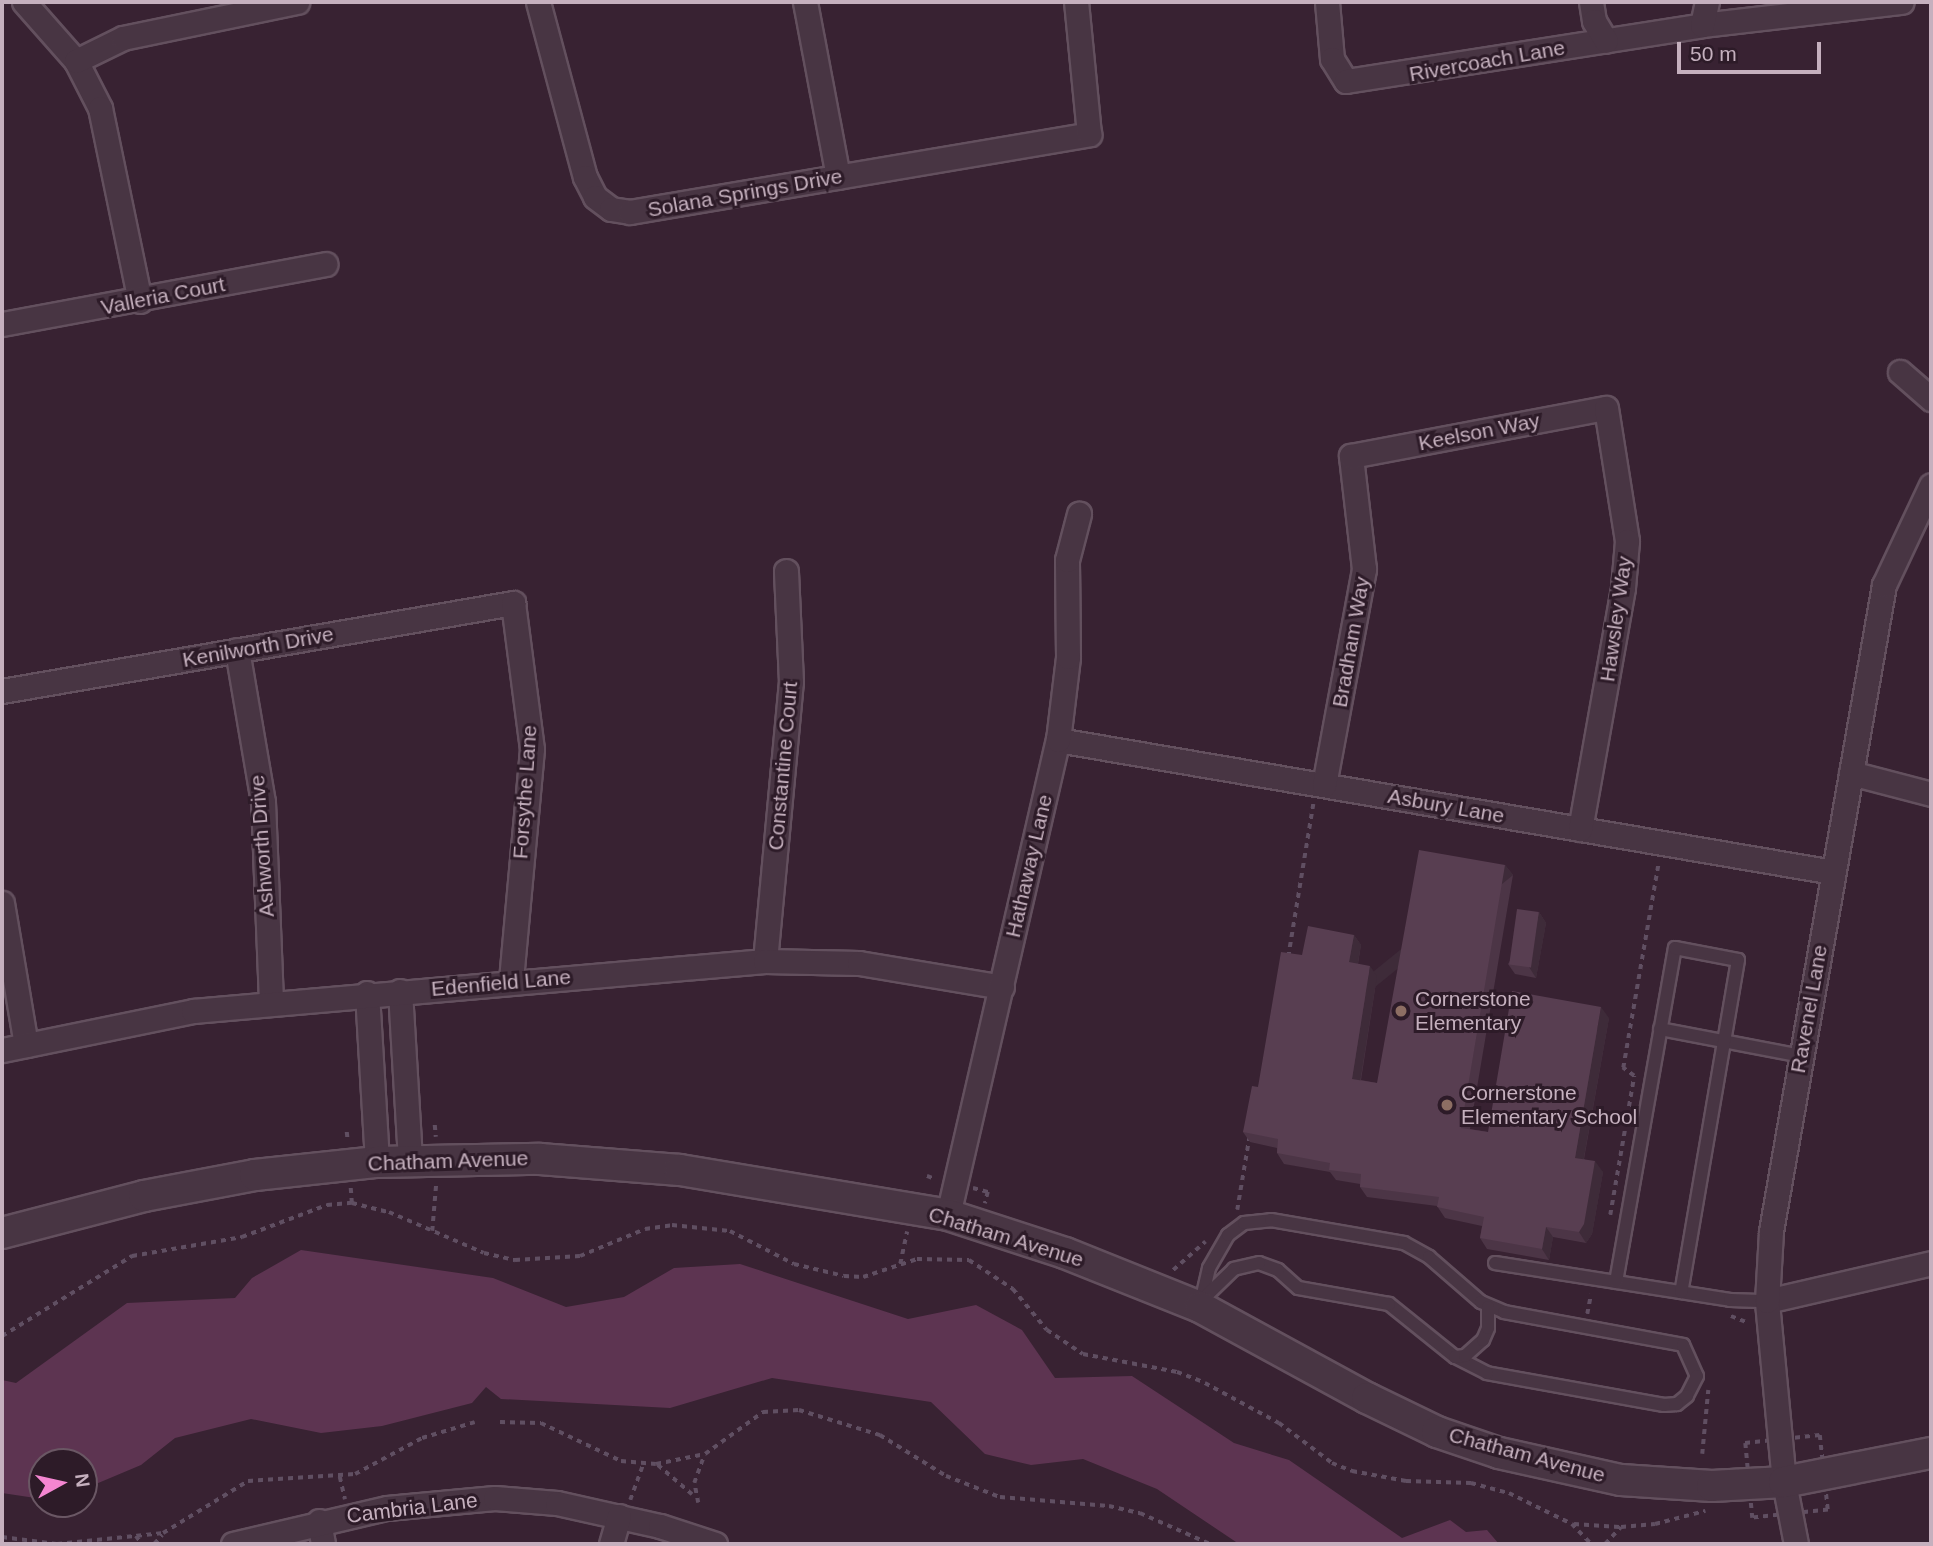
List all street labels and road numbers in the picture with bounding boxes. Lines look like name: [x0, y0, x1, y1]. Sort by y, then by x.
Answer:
street label: Rivercoach Lane: [1407, 35, 1567, 87]
street label: Solana Springs Drive: [646, 163, 844, 223]
street label: Valleria Court: [99, 272, 227, 320]
street label: Keelson Way: [1416, 408, 1542, 456]
street label: Hawsley Way: [1595, 555, 1637, 683]
street label: Bradham Way: [1327, 575, 1375, 709]
street label: Kenilworth Drive: [181, 621, 335, 673]
street label: Constantine Court: [763, 681, 803, 851]
street label: Forsythe Lane: [508, 724, 542, 860]
street label: Ashworth Drive: [244, 774, 280, 918]
street label: Asbury Lane: [1386, 783, 1506, 829]
street label: Hathaway Lane: [1000, 792, 1058, 940]
street label: Ravenel Lane: [1785, 943, 1833, 1075]
street label: Edenfield Lane: [430, 964, 572, 1002]
street label: Chatham Avenue: [367, 1146, 529, 1176]
street label: Chatham Avenue: [925, 1201, 1087, 1273]
street label: Chatham Avenue: [1446, 1422, 1608, 1488]
street label: Cambria Lane: [345, 1487, 479, 1529]

